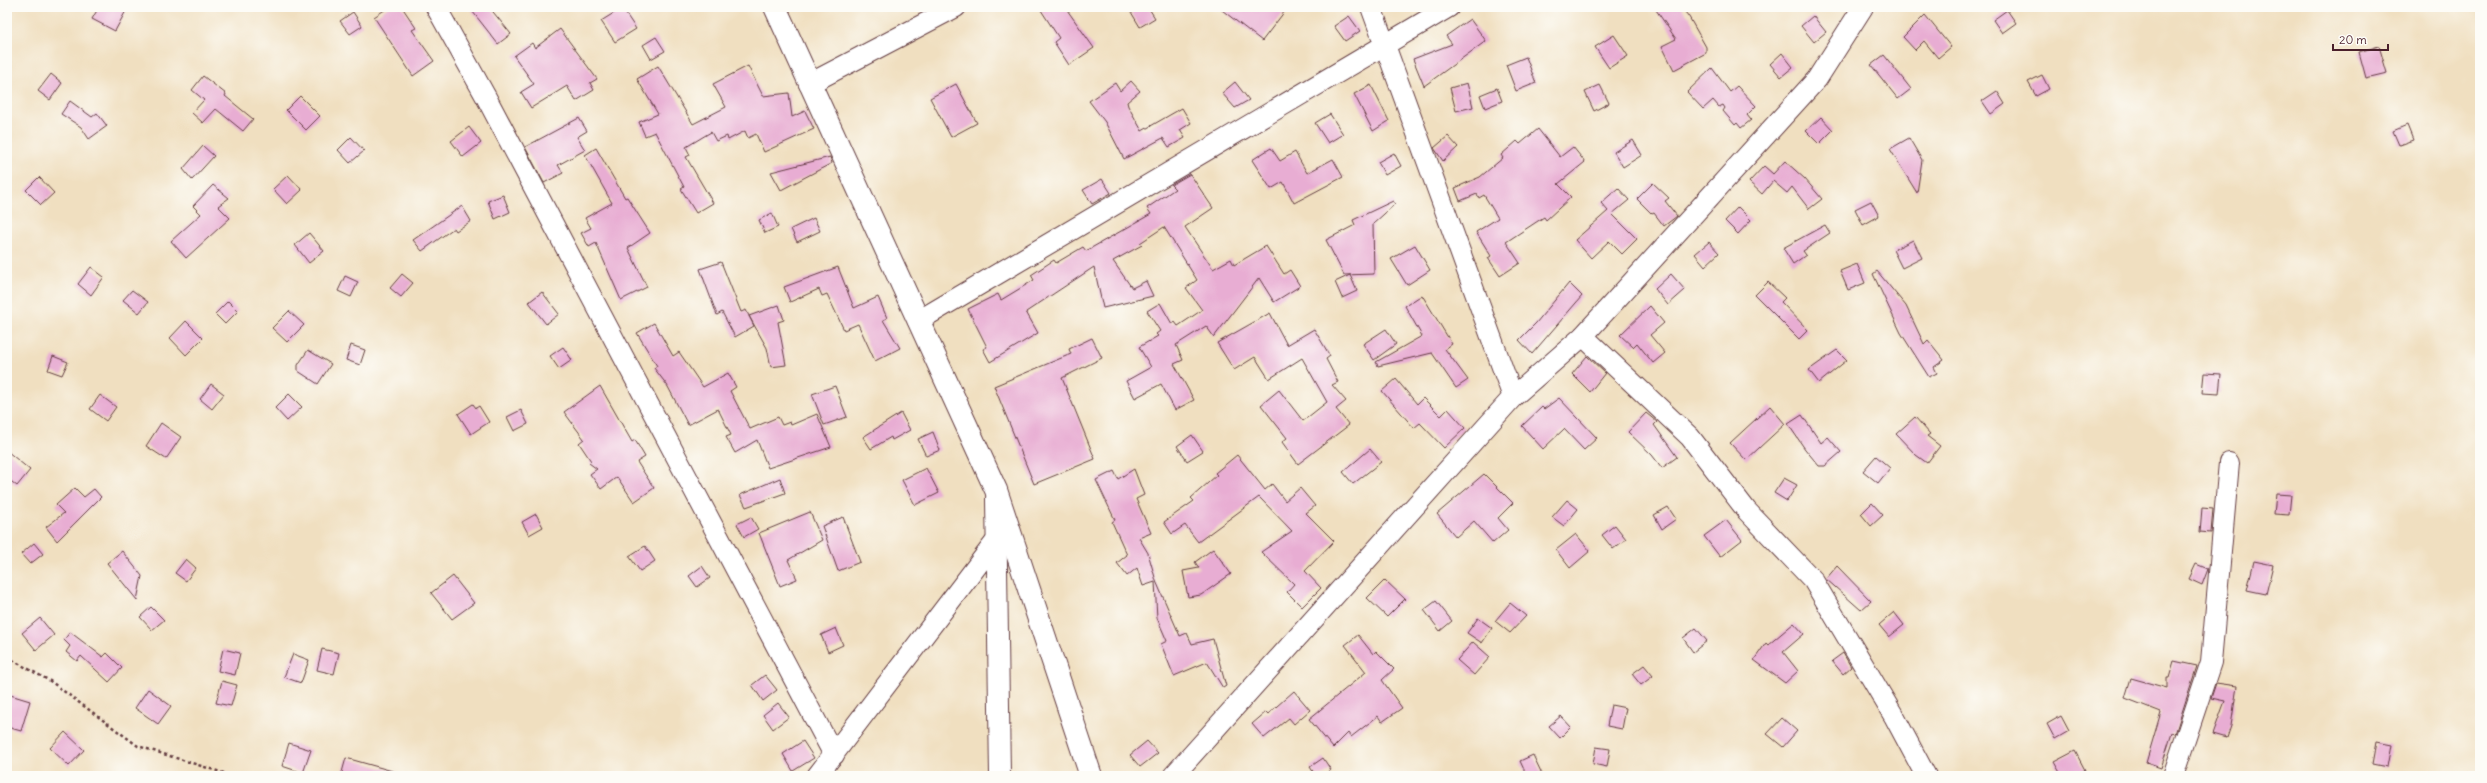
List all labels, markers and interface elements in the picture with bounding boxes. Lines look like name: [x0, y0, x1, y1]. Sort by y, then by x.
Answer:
scale bar: [2333, 26, 2388, 52]
text: 20 m: [2339, 32, 2367, 47]

